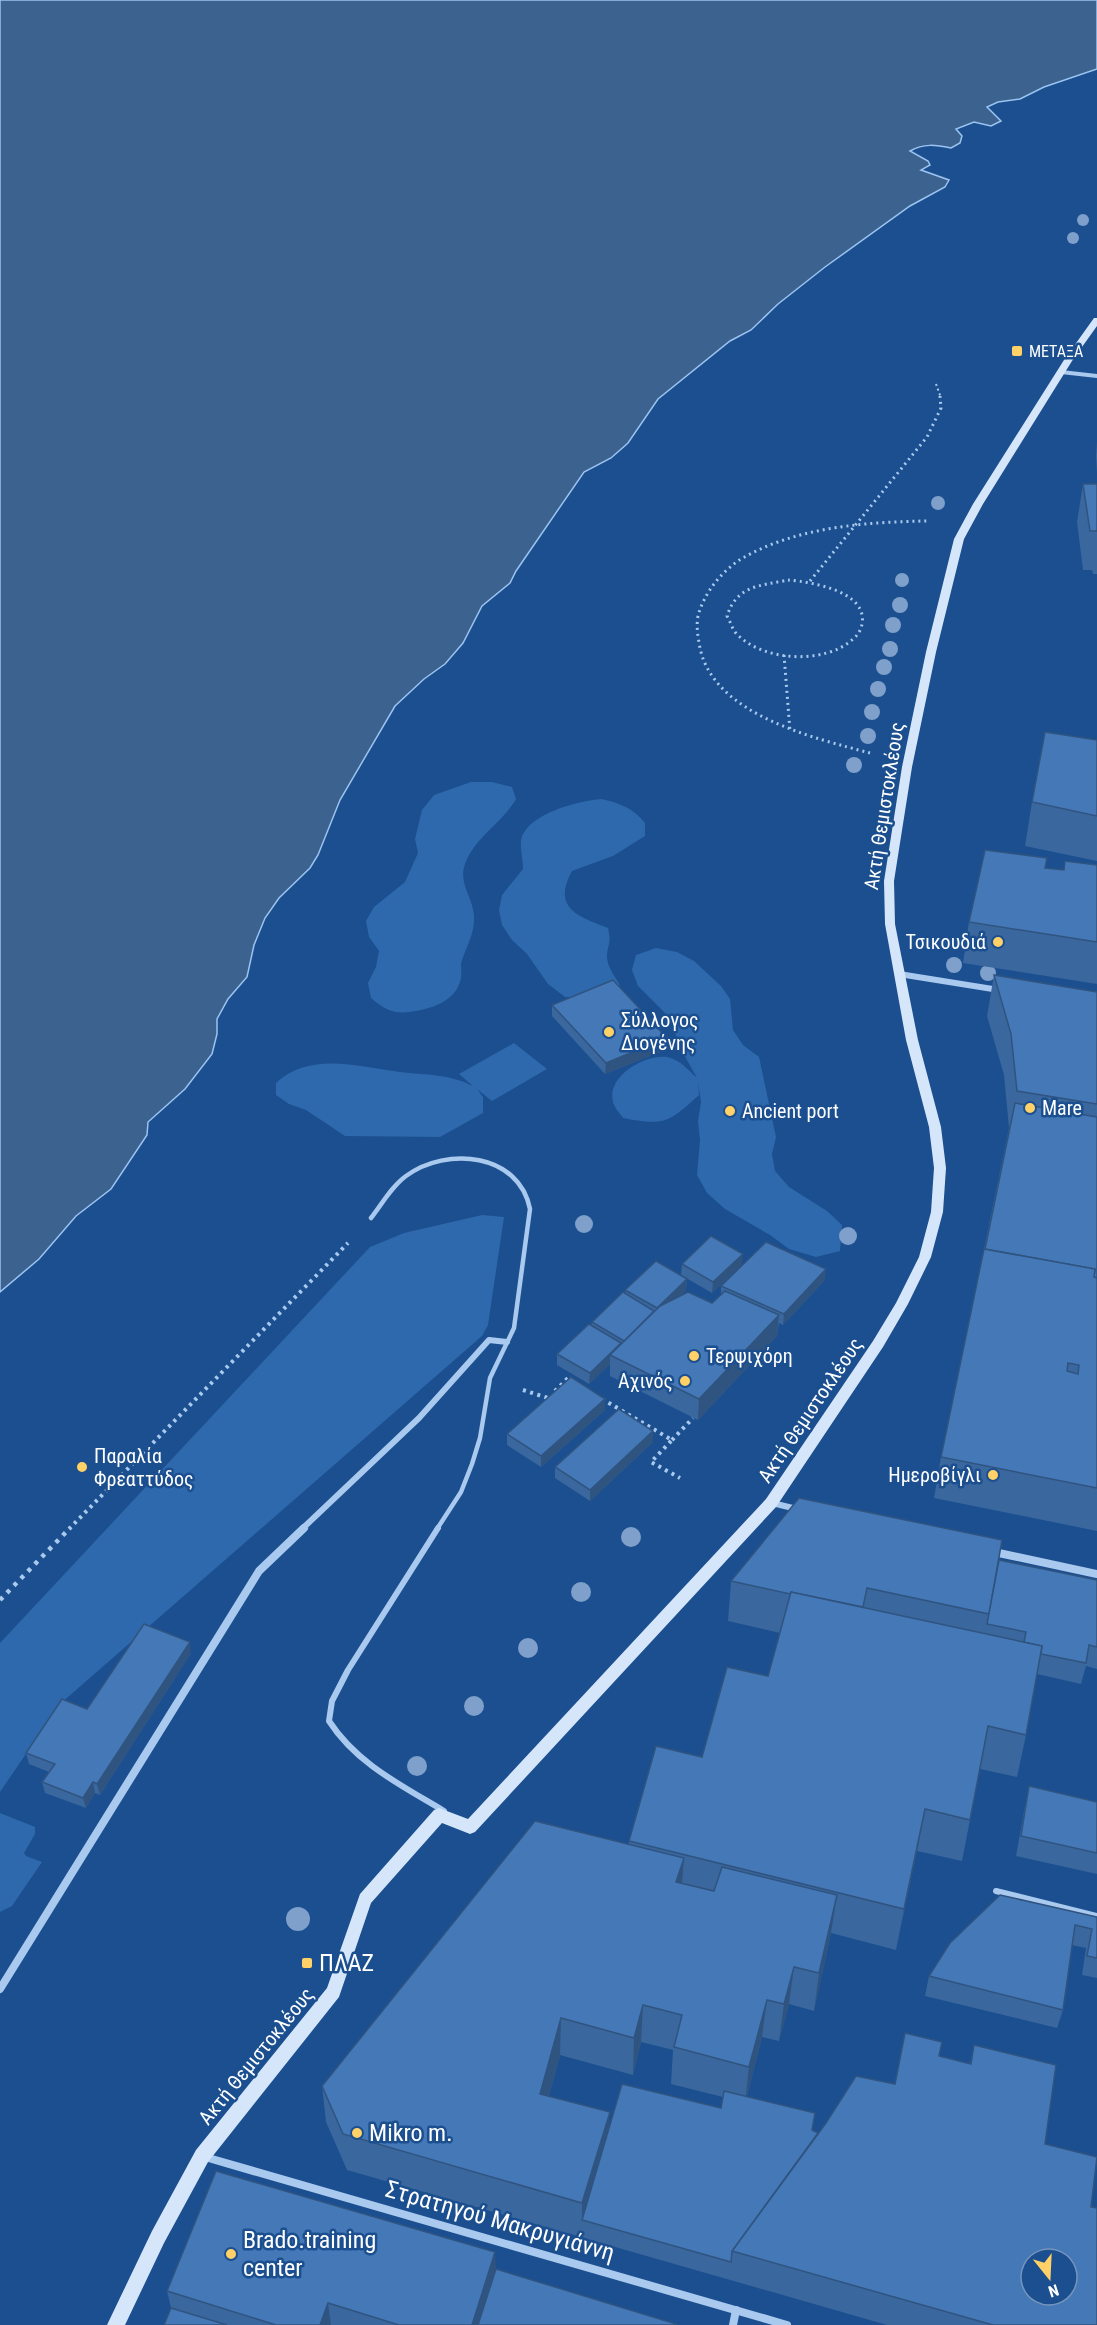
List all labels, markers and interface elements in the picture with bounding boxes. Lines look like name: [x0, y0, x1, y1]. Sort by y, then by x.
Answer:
place label: ΜΕΤΑΞΑ: [1029, 342, 1083, 361]
marker: ΜΕΤΑΞΑ: [1010, 344, 1024, 358]
street label: Ακτή Θεμιστοκλέους: [859, 720, 909, 892]
place label: Τσικουδιά: [905, 930, 986, 954]
marker: Τσικουδιά: [991, 935, 1005, 949]
place label: Σύλλογος Διογένης: [621, 1008, 698, 1055]
marker: Σύλλογος Διογένης: [602, 1025, 616, 1039]
place label: Mare: [1042, 1096, 1082, 1120]
place label: Ancient port: [742, 1099, 839, 1123]
marker: Mare: [1023, 1101, 1037, 1115]
marker: Ancient port: [723, 1104, 737, 1118]
street label: Ακτή Θεμιστοκλέους: [753, 1333, 867, 1487]
place label: Τερψιχόρη: [706, 1344, 793, 1368]
marker: Τερψιχόρη: [687, 1349, 701, 1363]
place label: Αχινός: [618, 1369, 673, 1393]
marker: Αχινός: [678, 1374, 692, 1388]
place label: Παραλία Φρεαττύδος: [94, 1444, 193, 1491]
marker: Παραλία Φρεαττύδος: [75, 1460, 89, 1474]
place label: Ημεροβίγλι: [888, 1463, 981, 1487]
marker: Ημεροβίγλι: [986, 1468, 1000, 1482]
place label: ΠΛΑΖ: [319, 1949, 374, 1977]
marker: ΠΛΑΖ: [300, 1956, 314, 1970]
street label: Ακτή Θεμιστοκλέους: [193, 1983, 319, 2129]
place label: Mikro m.: [369, 2119, 452, 2147]
marker: Mikro m.: [350, 2126, 364, 2140]
street label: Στρατηγού Μακρυγιάννη: [382, 2175, 618, 2267]
place label: Brado.training center: [243, 2226, 376, 2282]
marker: Brado.training center: [224, 2247, 238, 2261]
north arrow: [1019, 2247, 1079, 2307]
text: N: [1046, 2280, 1061, 2301]

